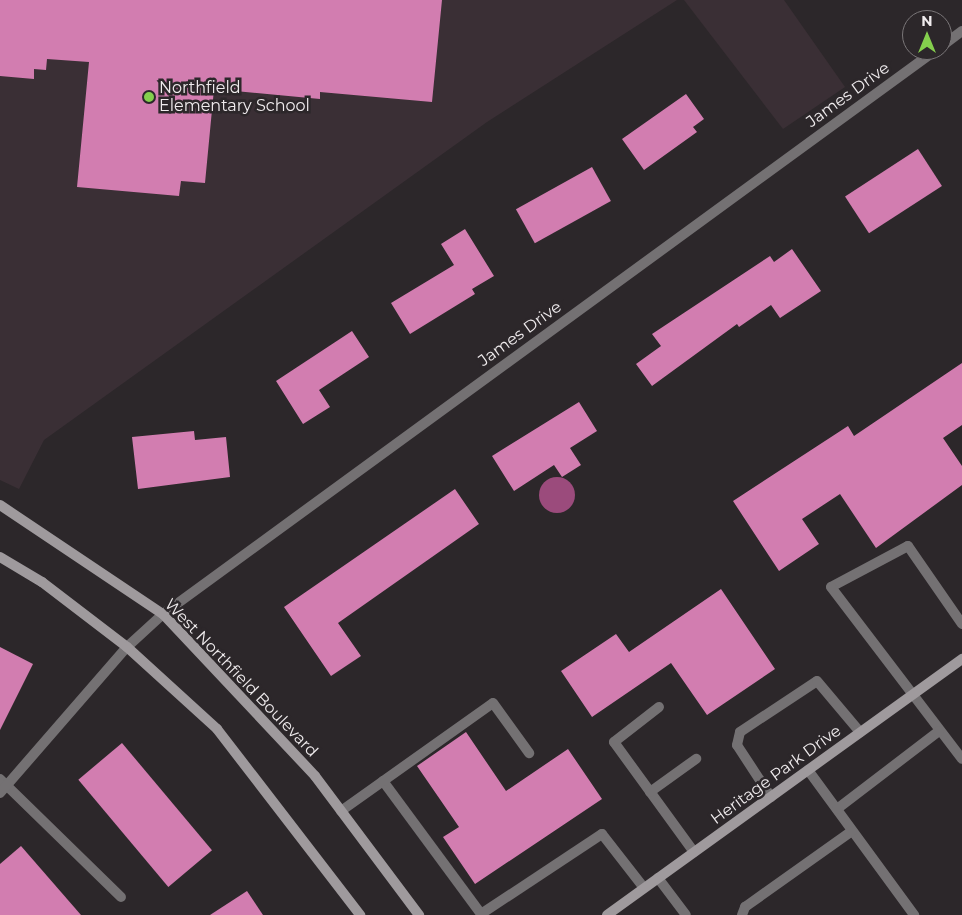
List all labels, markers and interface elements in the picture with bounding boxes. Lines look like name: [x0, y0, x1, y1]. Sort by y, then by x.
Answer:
north arrow: [902, 10, 952, 60]
text: N: [921, 12, 933, 30]
street label: James Drive: [803, 58, 893, 132]
place label: Northfield Elementary School: [159, 78, 310, 116]
marker: Northfield Elementary School: [143, 91, 155, 103]
street label: James Drive: [475, 297, 565, 371]
street label: West Northfield Boulevard: [160, 595, 322, 761]
street label: Heritage Park Drive: [707, 721, 845, 829]

